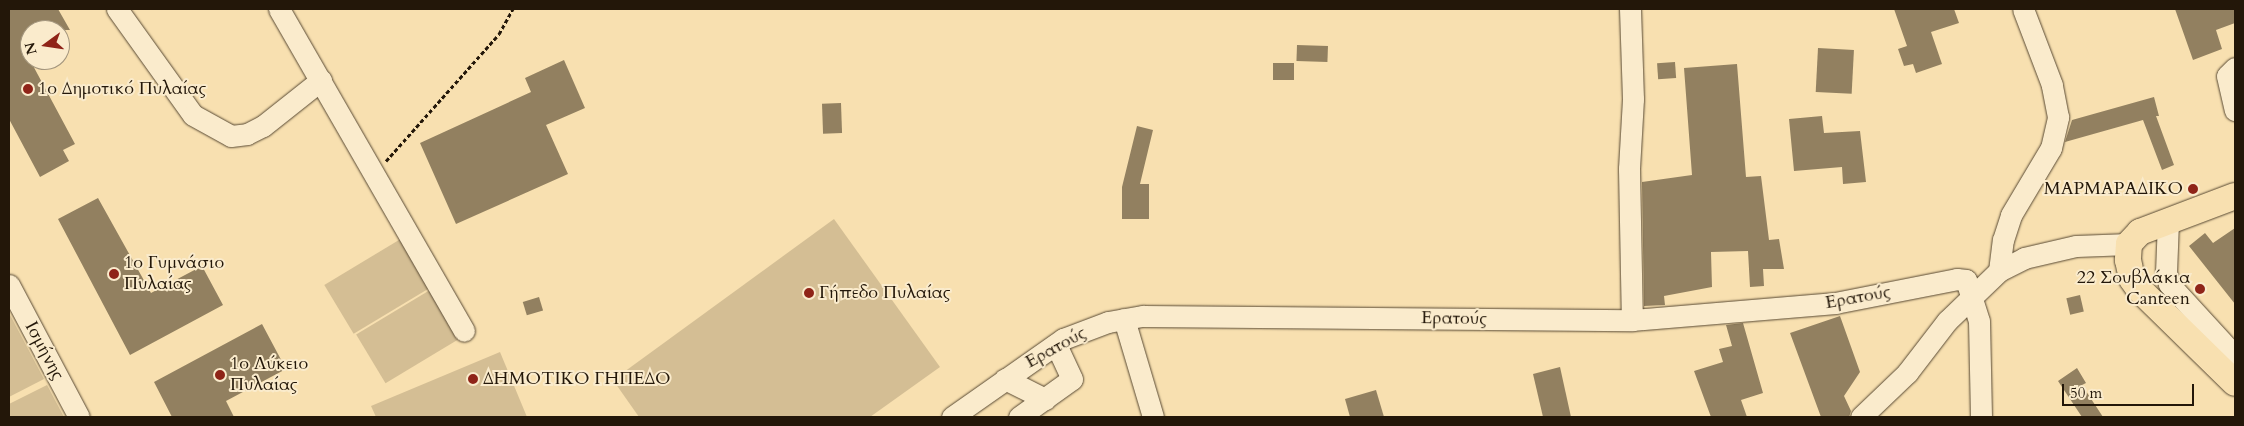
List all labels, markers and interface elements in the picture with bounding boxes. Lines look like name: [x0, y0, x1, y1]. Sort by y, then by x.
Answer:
north arrow: [20, 20, 70, 70]
text: N: [20, 40, 42, 57]
place label: 1ο Δημοτικό Πυλαίας: [38, 78, 206, 100]
marker: 1ο Δημοτικό Πυλαίας: [22, 83, 34, 95]
place label: ΜΑΡΜΑΡΑΔΙΚΟ: [2044, 178, 2183, 200]
marker: ΜΑΡΜΑΡΑΔΙΚΟ: [2187, 183, 2199, 195]
place label: 1ο Γυμνάσιο Πυλαίας: [124, 253, 224, 296]
marker: 1ο Γυμνάσιο Πυλαίας: [108, 268, 120, 280]
place label: 22 Σουβλάκια Canteen: [2077, 268, 2190, 310]
place label: Γήπεδο Πυλαίας: [819, 282, 950, 304]
street label: Ερατούς: [1824, 282, 1892, 314]
marker: 22 Σουβλάκια Canteen: [2194, 283, 2206, 295]
marker: Γήπεδο Πυλαίας: [803, 287, 815, 299]
street label: Ερατούς: [1421, 308, 1487, 330]
street label: Ισμήνης: [20, 318, 68, 384]
street label: Ερατούς: [1022, 323, 1090, 373]
place label: 1ο Λύκειο Πυλαίας: [230, 354, 308, 396]
place label: ΔΗΜΟΤΙΚΟ ΓΗΠΕΔΟ: [483, 368, 671, 390]
marker: 1ο Λύκειο Πυλαίας: [214, 369, 226, 381]
marker: ΔΗΜΟΤΙΚΟ ΓΗΠΕΔΟ: [467, 373, 479, 385]
scale bar: [2064, 374, 2196, 406]
text: 50 m: [2070, 383, 2102, 403]

